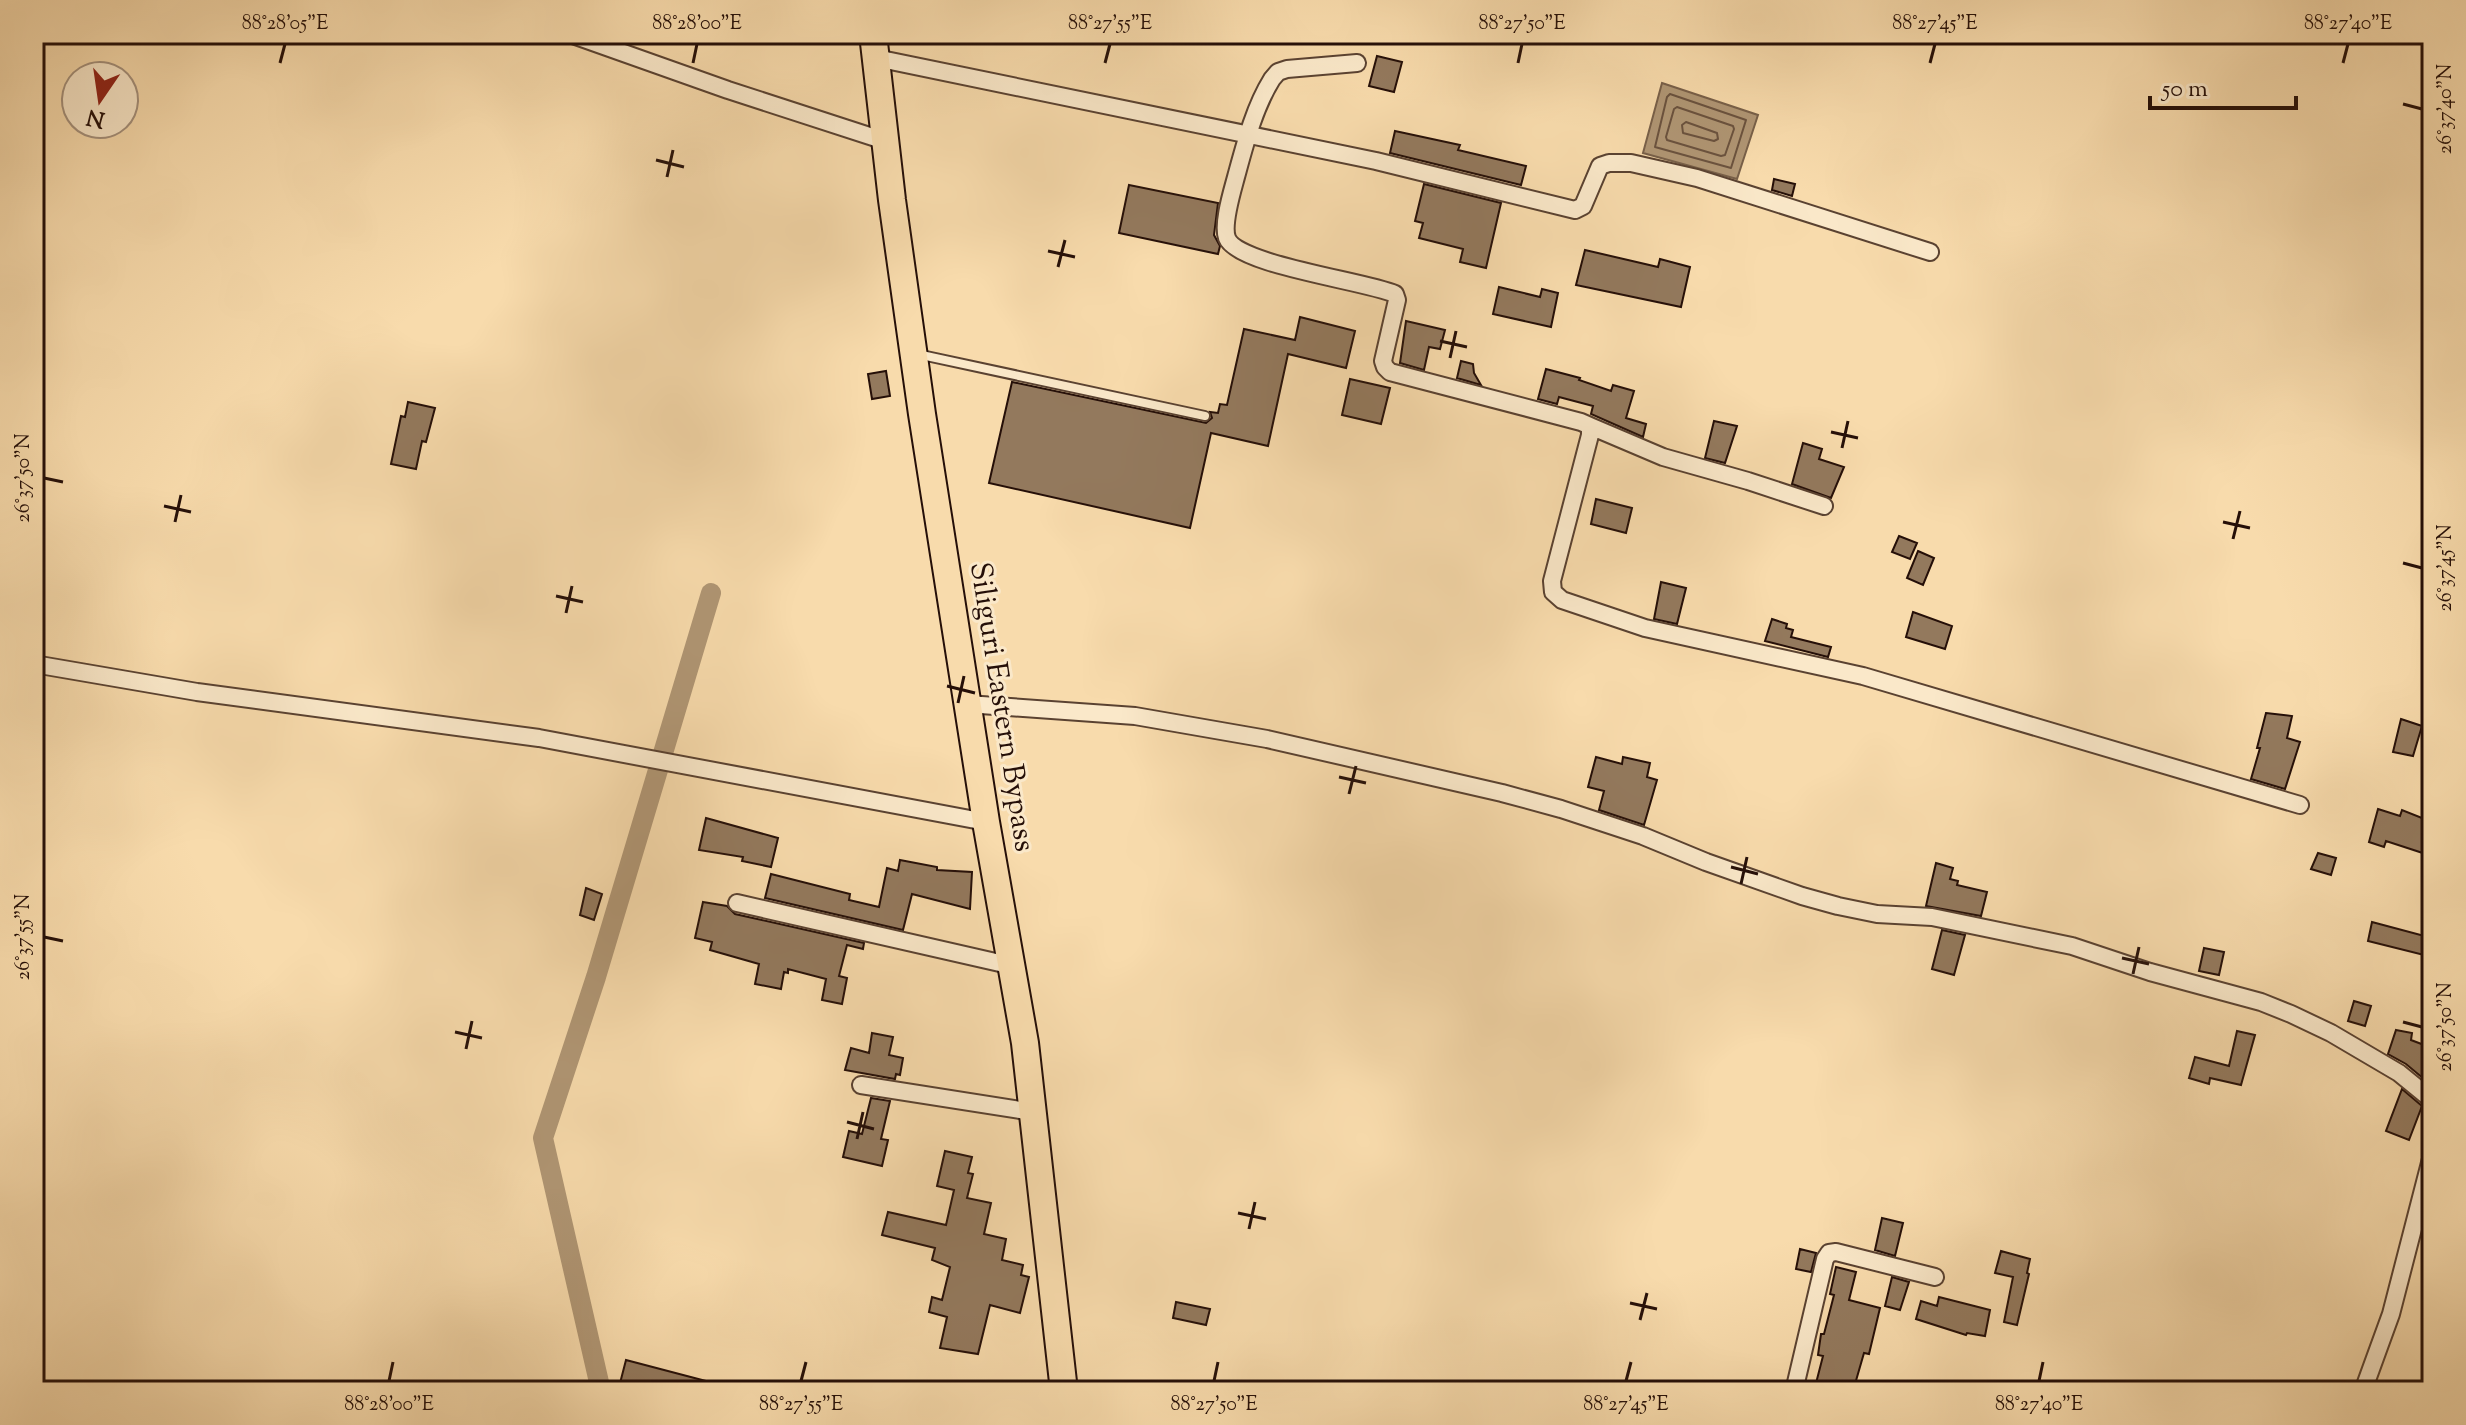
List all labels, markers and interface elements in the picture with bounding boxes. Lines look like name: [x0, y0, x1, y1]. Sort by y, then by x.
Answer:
text: 88°28'05"E: [242, 10, 328, 39]
text: 88°28'00"E: [652, 10, 742, 39]
text: 88°27'55"E: [1068, 10, 1152, 39]
text: 88°27'50"E: [1478, 10, 1566, 39]
text: 88°27'45"E: [1892, 10, 1978, 39]
text: 88°27'40"E: [2304, 10, 2392, 39]
north arrow: [60, 60, 140, 140]
scale bar: [2150, 60, 2296, 110]
text: 26°37'40"N: [2432, 64, 2461, 154]
text: 50 m: [2160, 73, 2208, 107]
text: N: [84, 99, 108, 134]
text: 26°37'50"N: [10, 433, 39, 523]
text: 26°37'45"N: [2432, 524, 2461, 612]
street label: Siliguri Eastern Bypass: [957, 559, 1045, 855]
text: 26°37'55"N: [10, 894, 39, 980]
text: 26°37'50"N: [2432, 982, 2461, 1072]
text: 88°28'00"E: [344, 1391, 434, 1420]
text: 88°27'55"E: [759, 1391, 843, 1420]
text: 88°27'50"E: [1170, 1391, 1258, 1420]
text: 88°27'45"E: [1583, 1391, 1669, 1420]
text: 88°27'40"E: [1995, 1391, 2083, 1420]

